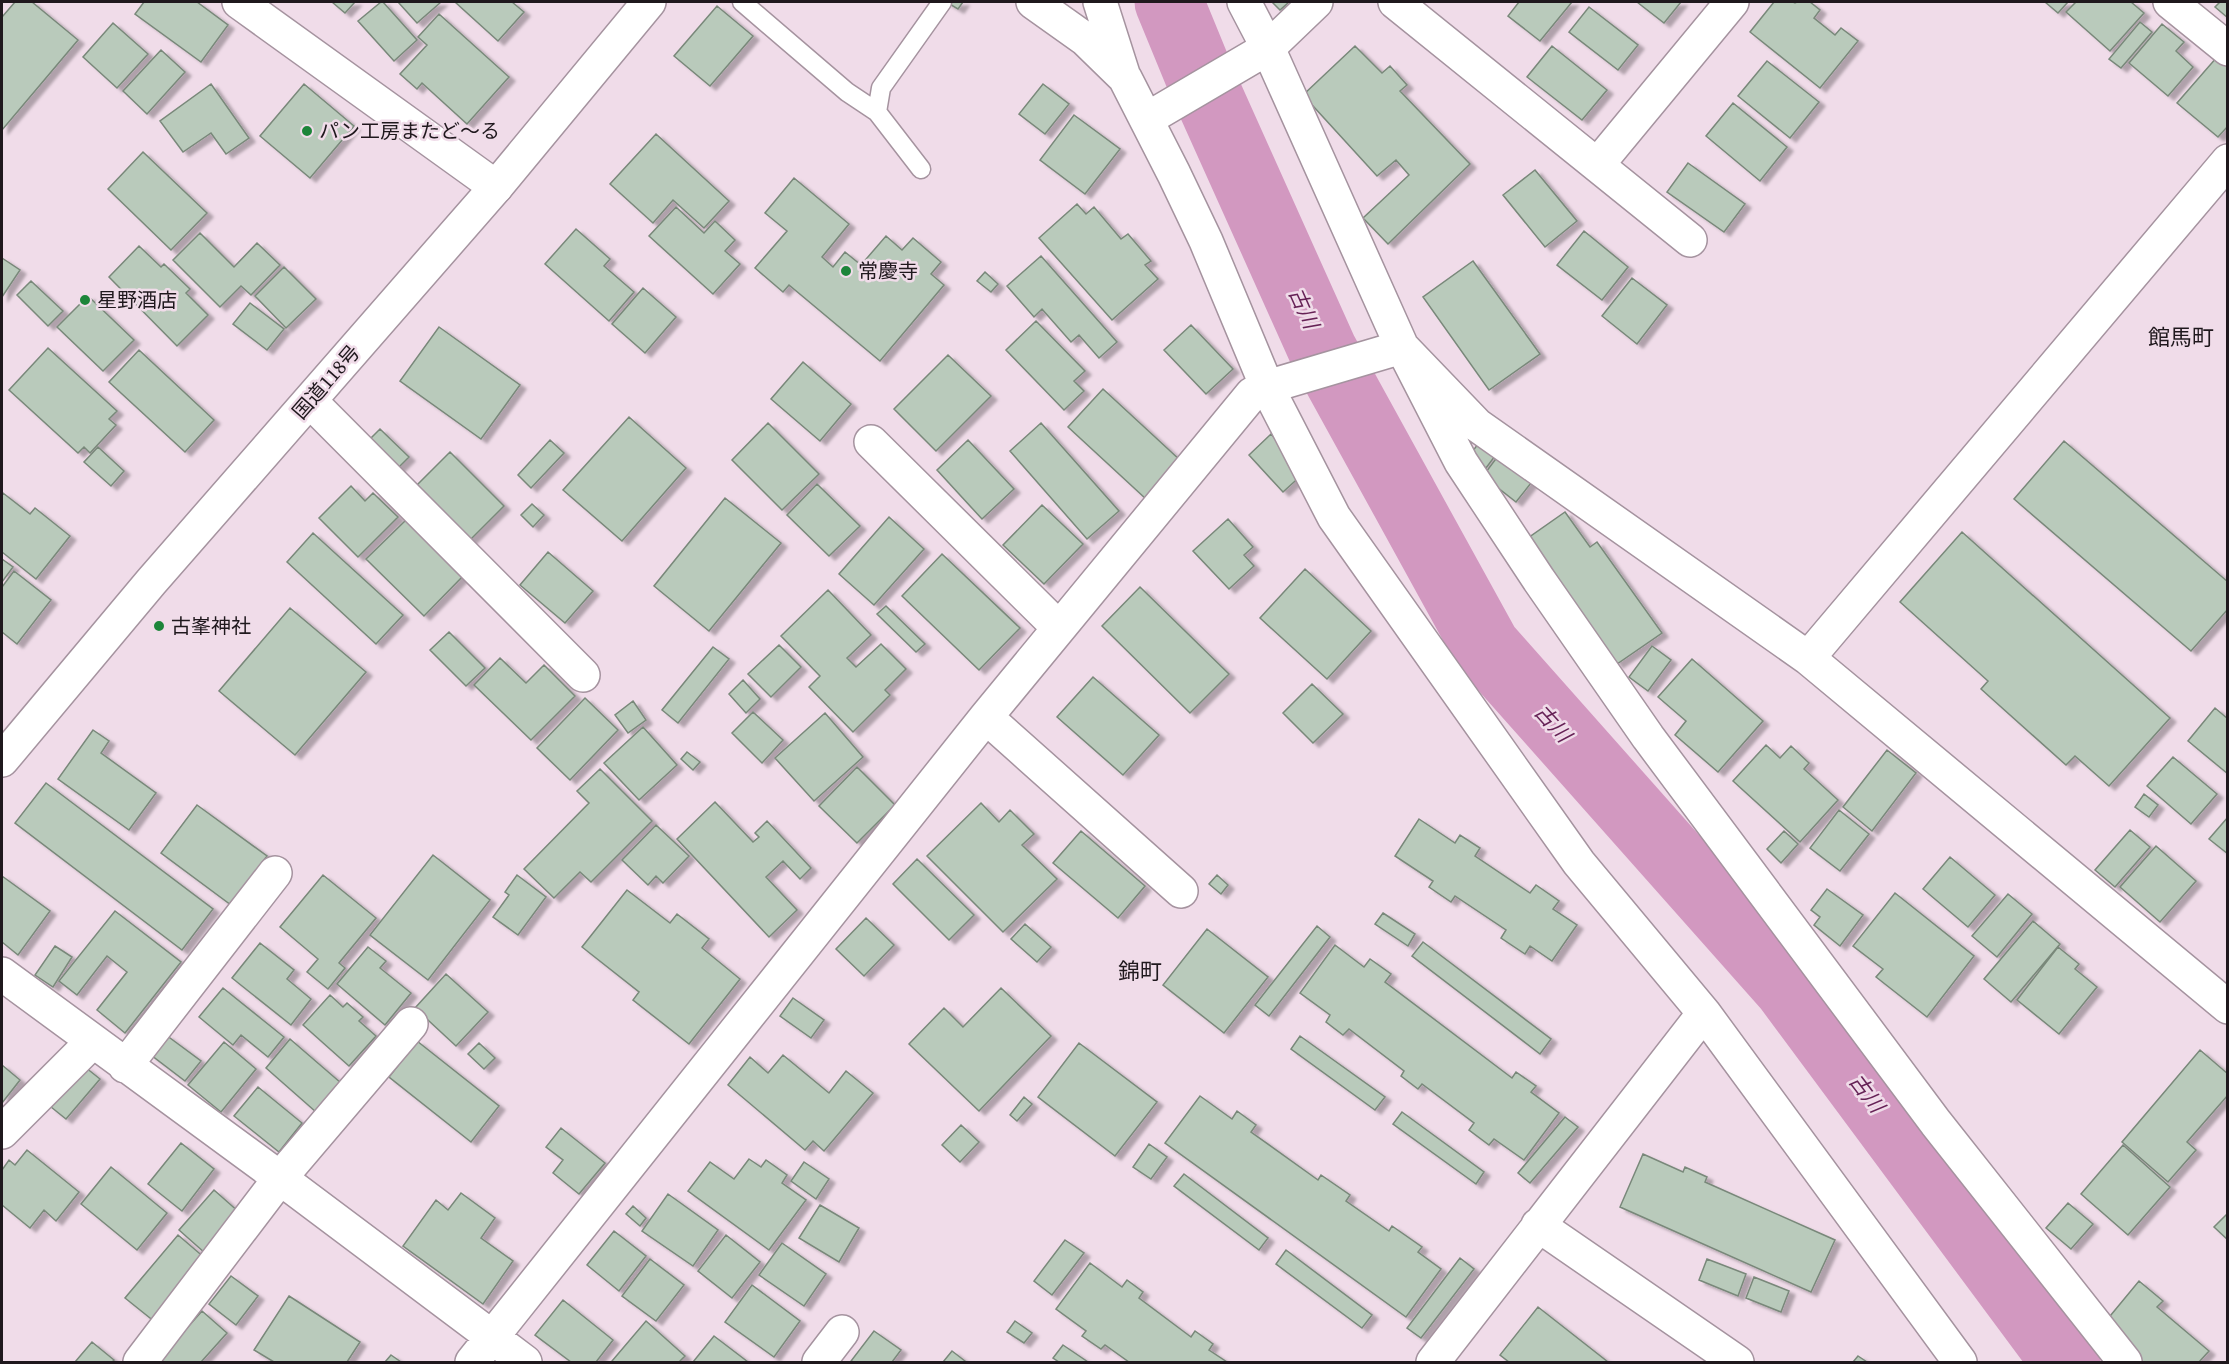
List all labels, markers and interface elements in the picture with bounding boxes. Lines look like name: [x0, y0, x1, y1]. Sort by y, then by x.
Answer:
place label: パン工房またど～る: [319, 117, 500, 145]
marker: パン工房またど～る: [300, 124, 314, 138]
place label: 常慶寺: [858, 257, 918, 285]
marker: 常慶寺: [839, 264, 853, 278]
water label: 古川: [1282, 283, 1327, 335]
place label: 星野酒店: [97, 286, 177, 314]
marker: 星野酒店: [78, 293, 92, 307]
district label: 館馬町: [2148, 322, 2214, 352]
street label: 国道118号: [286, 339, 366, 425]
place label: 古峯神社: [171, 612, 251, 640]
marker: 古峯神社: [152, 619, 166, 633]
water label: 古川: [1528, 698, 1579, 750]
district label: 錦町: [1118, 956, 1162, 986]
water label: 古川: [1843, 1068, 1892, 1120]

